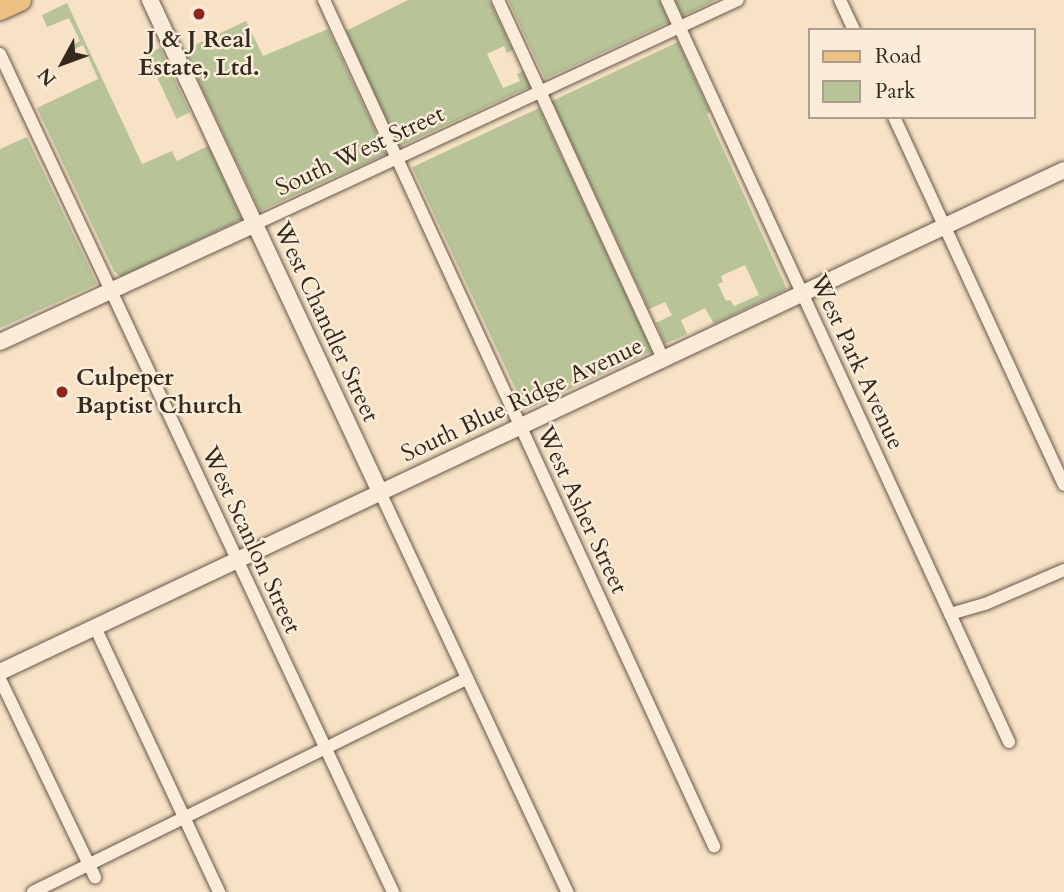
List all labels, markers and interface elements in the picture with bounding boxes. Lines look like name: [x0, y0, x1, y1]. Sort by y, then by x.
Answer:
marker: J & J Real Estate, Ltd.: [191, 6, 207, 22]
place label: J & J Real Estate, Ltd.: [138, 26, 260, 82]
north arrow: [28, 28, 98, 98]
legend: [808, 28, 1036, 119]
text: Road: [875, 42, 921, 71]
text: N: [32, 62, 62, 92]
text: Park: [875, 77, 915, 106]
street label: South West Street: [271, 99, 449, 203]
street label: West Chandler Street: [267, 217, 385, 427]
street label: West Park Avenue: [804, 270, 910, 454]
street label: South Blue Ridge Avenue: [397, 331, 647, 469]
place label: Culpeper Baptist Church: [76, 364, 242, 420]
marker: Culpeper Baptist Church: [54, 384, 70, 400]
street label: West Asher Street: [531, 422, 633, 598]
street label: West Scanlon Street: [195, 442, 307, 638]

